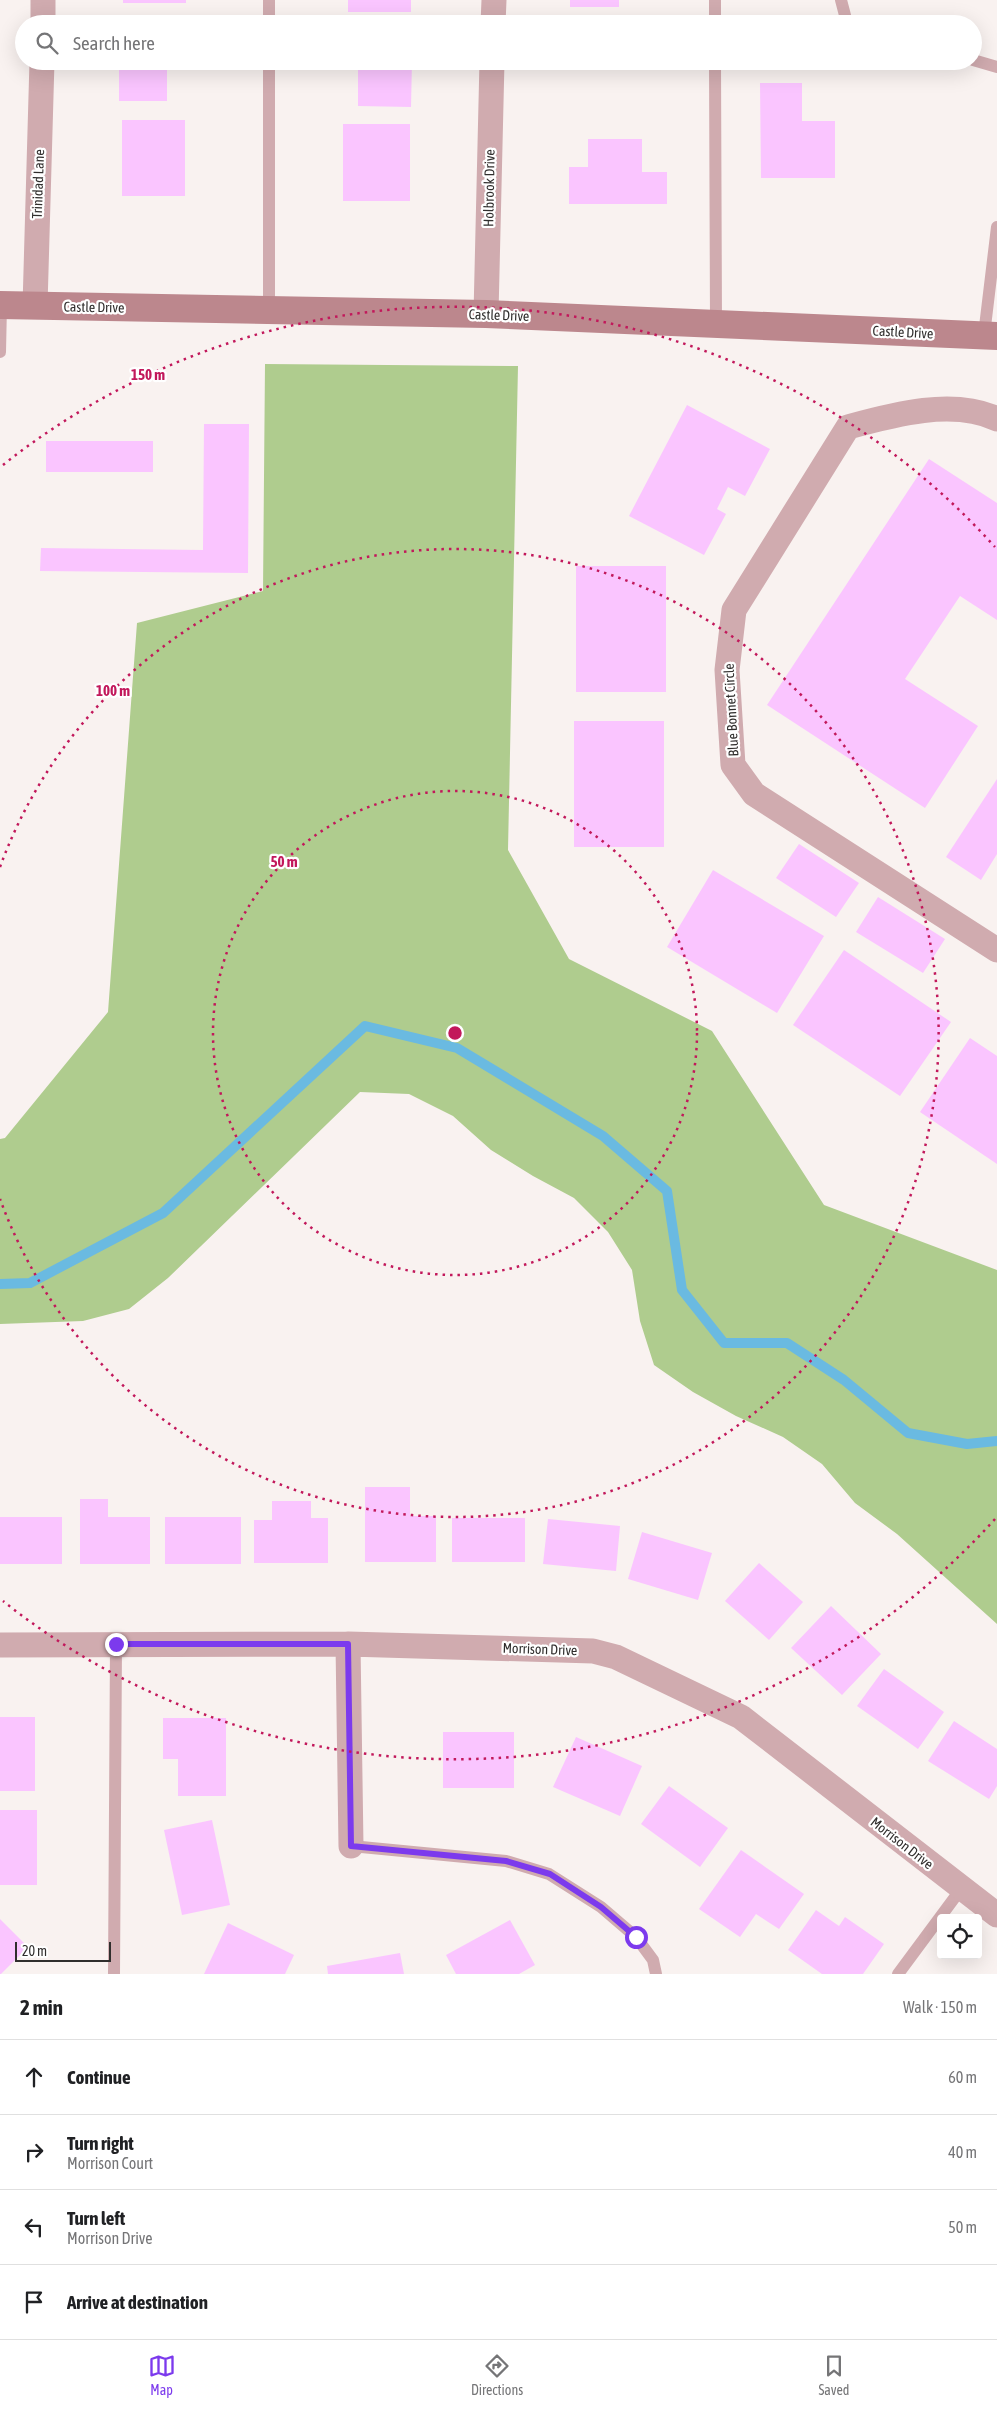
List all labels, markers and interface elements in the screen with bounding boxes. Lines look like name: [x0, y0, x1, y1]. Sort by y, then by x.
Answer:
search box: [15, 15, 982, 70]
icon: search: [33, 29, 61, 57]
text: Search here: [73, 32, 155, 54]
street label: Trinidad Lane: [29, 149, 47, 219]
street label: Holbrook Drive: [480, 149, 498, 227]
street label: Castle Drive: [63, 298, 125, 316]
street label: Castle Drive: [468, 306, 530, 324]
street label: Castle Drive: [872, 322, 934, 342]
text: 150 m: [131, 366, 165, 383]
street label: Blue Bonnet Circle: [721, 663, 741, 757]
text: 100 m: [96, 682, 130, 699]
text: 50 m: [271, 853, 298, 870]
centre of rings: [446, 1024, 464, 1042]
route end: [105, 1633, 128, 1656]
street label: Morrison Drive: [502, 1640, 578, 1658]
street label: Morrison Drive: [868, 1814, 936, 1872]
map controls: [937, 1914, 982, 1959]
button: locate: [937, 1914, 982, 1959]
route start: [625, 1926, 648, 1949]
scale bar: [15, 1939, 111, 1962]
text: 20 m: [22, 1943, 47, 1959]
text: 2 min: [20, 1995, 63, 2019]
text: Walk · 150 m: [903, 1998, 977, 2016]
icon: ahead: [20, 2063, 48, 2091]
text: Continue: [67, 2066, 131, 2088]
text: 60 m: [948, 2068, 977, 2086]
text: Turn right: [67, 2132, 134, 2154]
icon: right: [20, 2138, 48, 2166]
text: 40 m: [948, 2143, 977, 2161]
text: Morrison Court: [67, 2154, 153, 2172]
text: Turn left: [67, 2207, 125, 2229]
icon: left: [20, 2213, 48, 2241]
text: 50 m: [948, 2218, 977, 2236]
text: Morrison Drive: [67, 2229, 153, 2247]
icon: arrive: [20, 2288, 48, 2316]
text: Arrive at destination: [67, 2291, 208, 2313]
tab: Map: [148, 2352, 176, 2398]
tab: Directions: [471, 2352, 523, 2398]
tab: Saved: [818, 2352, 849, 2398]

